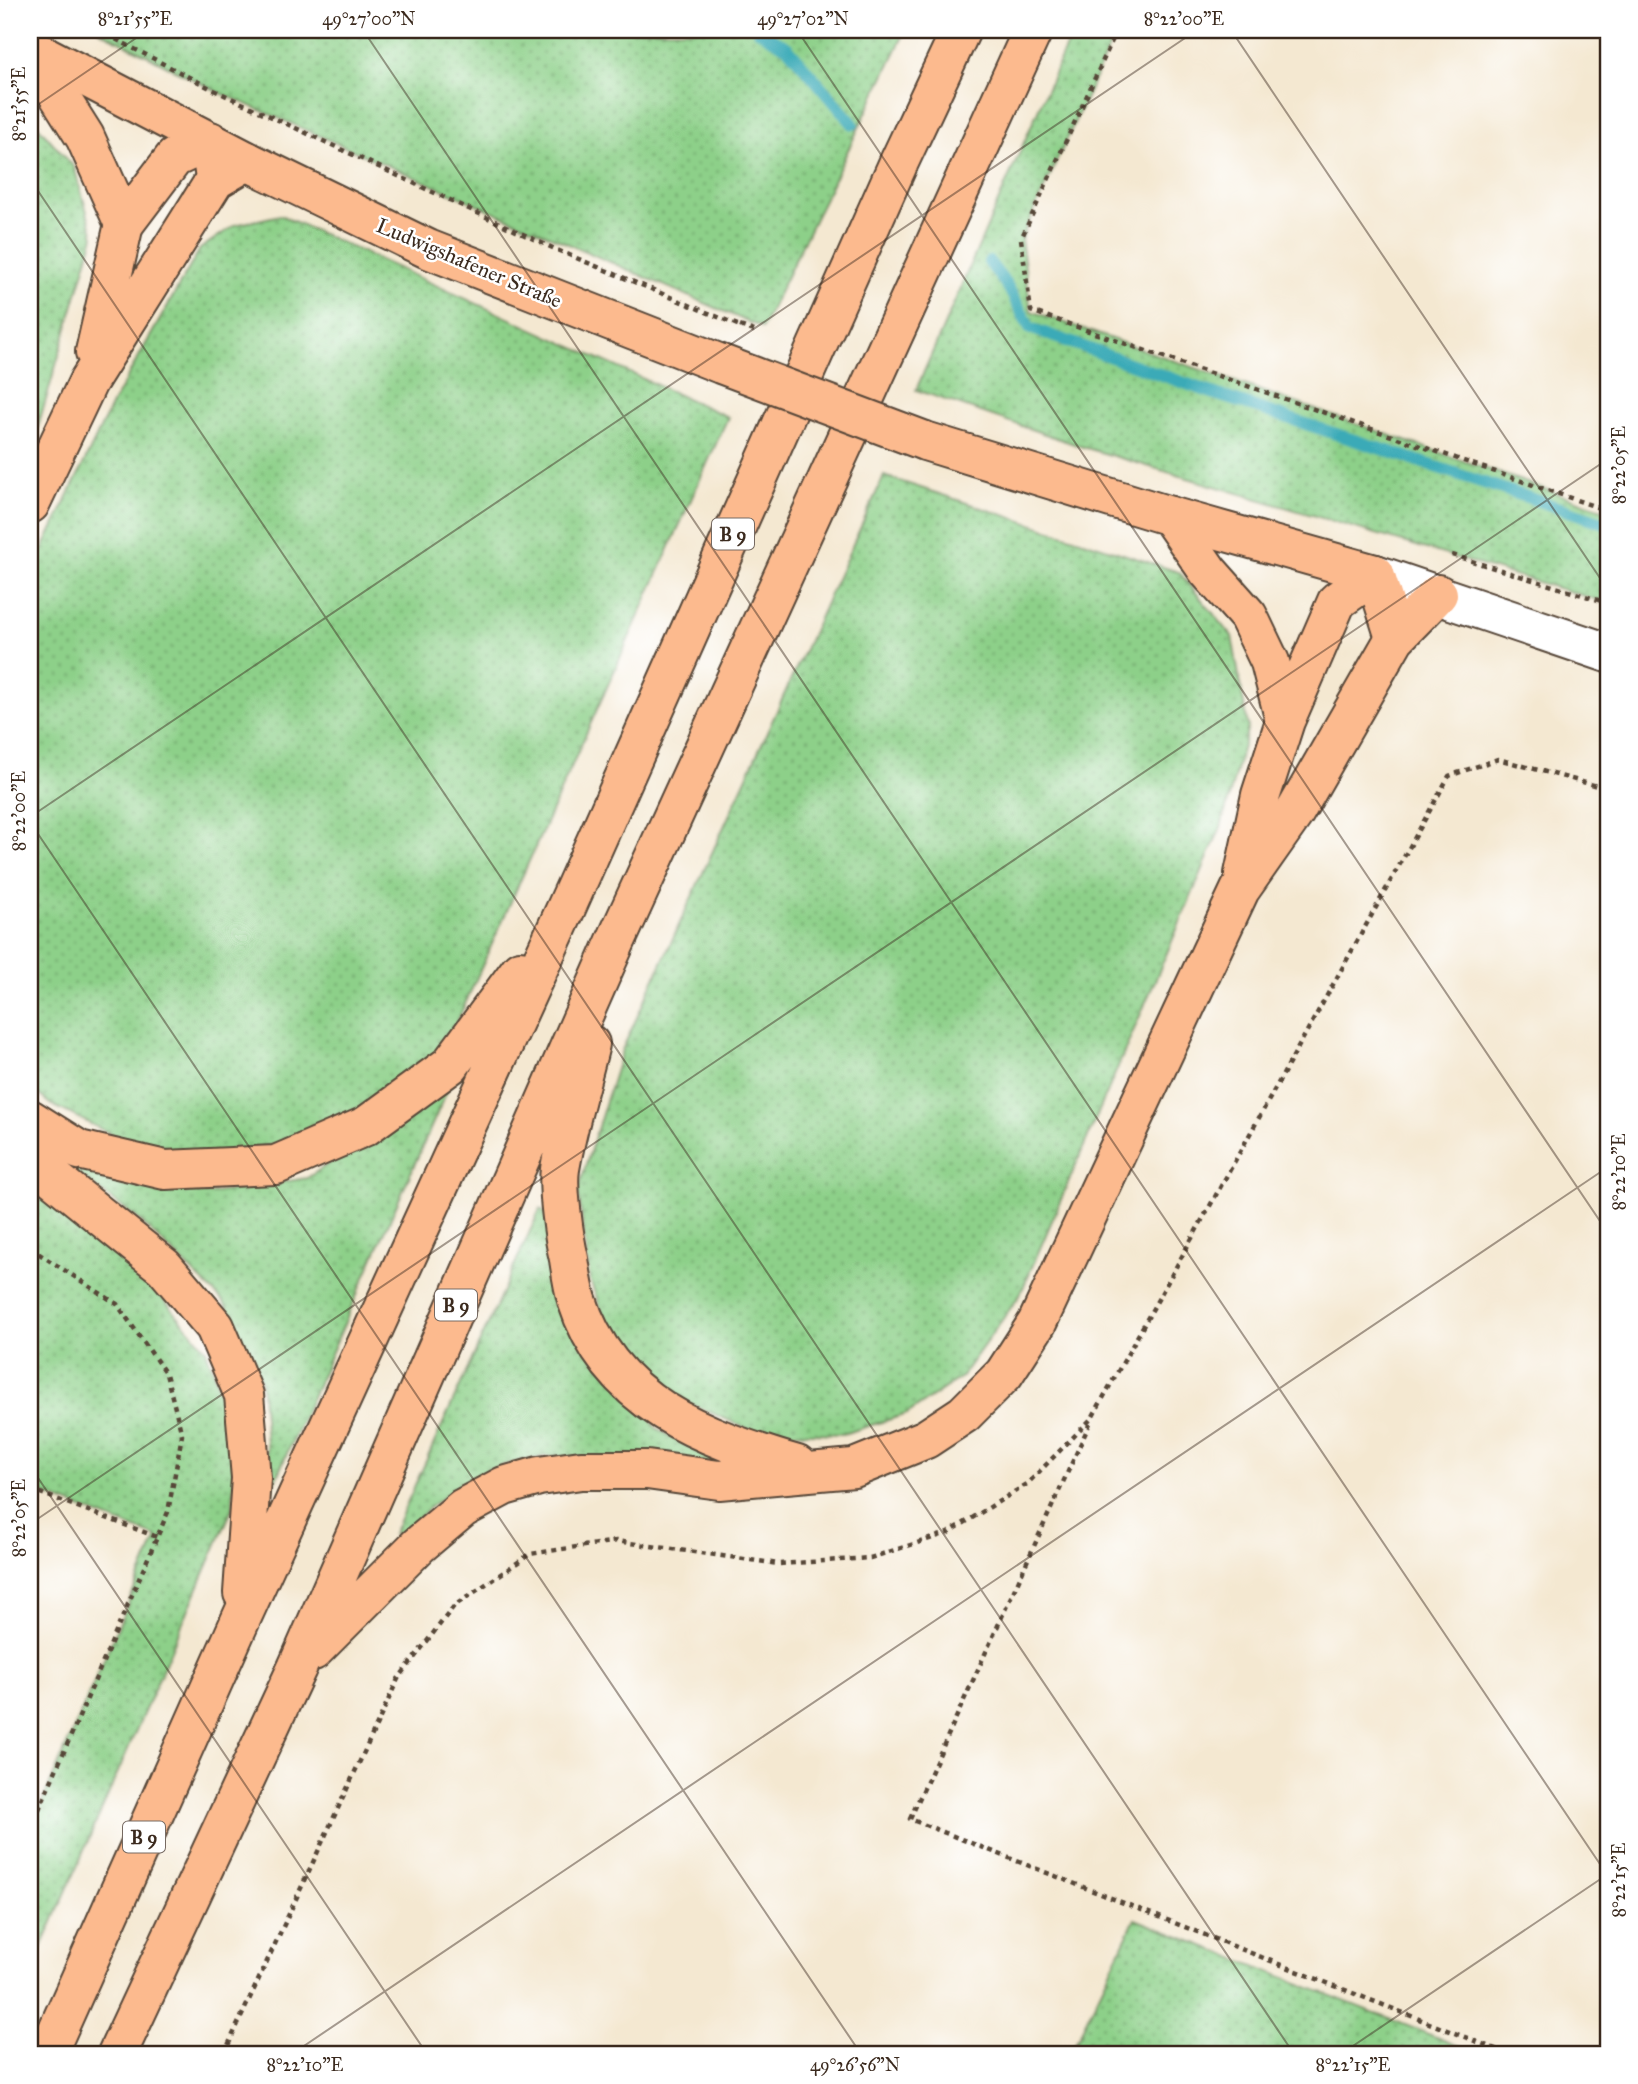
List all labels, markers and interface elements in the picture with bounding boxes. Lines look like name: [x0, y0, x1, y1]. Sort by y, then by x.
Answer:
text: 8°21'55"E: [98, 8, 172, 30]
text: 49°27'00"N: [322, 8, 416, 30]
text: 49°27'02"N: [757, 8, 849, 30]
text: 8°22'00"E: [1144, 8, 1224, 30]
text: 8°21'55"E: [8, 67, 30, 141]
street label: Ludwigshafener Straße: [372, 212, 566, 314]
text: 8°22'05"E: [1608, 426, 1630, 504]
road number: B 9: [712, 519, 754, 550]
text: 8°22'00"E: [8, 771, 30, 851]
text: 8°22'10"E: [1608, 1133, 1630, 1211]
road number: B 9: [435, 1289, 477, 1320]
text: 8°22'05"E: [8, 1479, 30, 1557]
road number: B 9: [123, 1822, 165, 1853]
text: 8°22'15"E: [1608, 1842, 1630, 1917]
text: 8°22'10"E: [266, 2054, 344, 2076]
text: 49°26'56"N: [810, 2054, 900, 2076]
text: 8°22'15"E: [1316, 2054, 1391, 2076]

